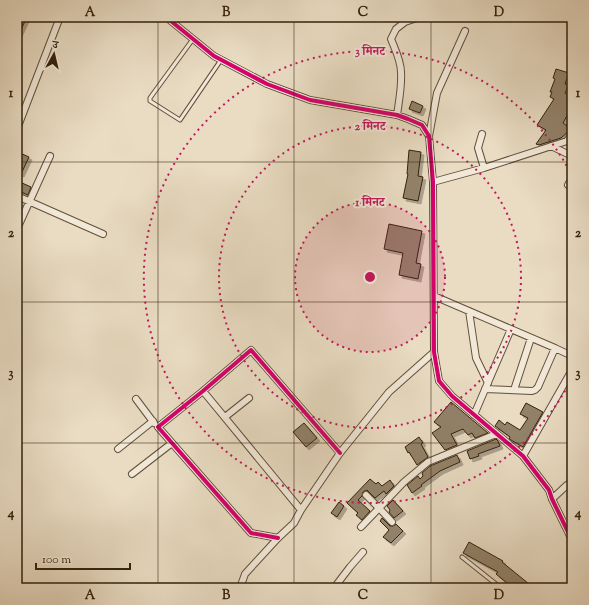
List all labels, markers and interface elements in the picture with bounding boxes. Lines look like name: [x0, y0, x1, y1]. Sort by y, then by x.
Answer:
text: A: [85, 4, 96, 22]
text: B: [222, 4, 231, 22]
text: C: [358, 4, 368, 22]
text: D: [494, 4, 504, 22]
north arrow: [34, 34, 74, 74]
text: उ: [50, 37, 61, 54]
text: 3 मिनट: [355, 43, 386, 61]
text: 1: [9, 85, 14, 103]
text: 1: [576, 85, 581, 103]
text: 2 मिनट: [355, 118, 387, 136]
text: 1 मिनट: [354, 194, 386, 212]
text: 2: [8, 225, 15, 243]
text: 2: [575, 225, 582, 243]
centre of rings: [363, 270, 377, 284]
text: 3: [8, 365, 14, 383]
text: 3: [575, 365, 581, 383]
text: 4: [7, 505, 15, 523]
text: 4: [574, 505, 582, 523]
scale bar: [36, 545, 130, 571]
text: 100 m: [42, 551, 71, 569]
text: A: [85, 587, 96, 605]
text: B: [222, 587, 231, 605]
text: C: [358, 587, 368, 605]
text: D: [494, 587, 504, 605]

